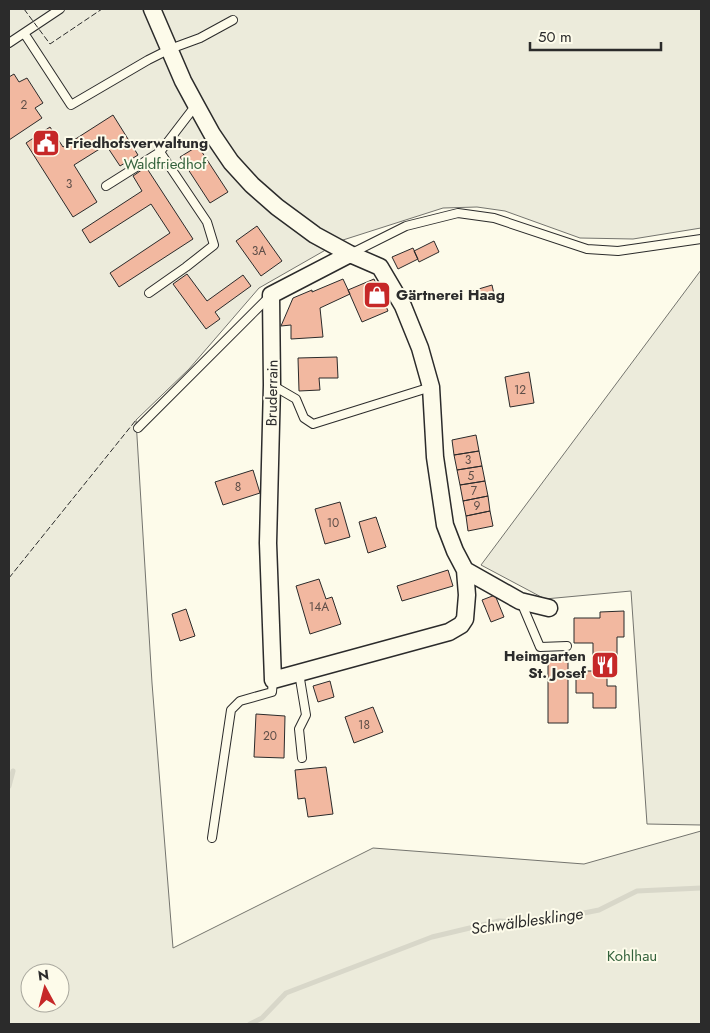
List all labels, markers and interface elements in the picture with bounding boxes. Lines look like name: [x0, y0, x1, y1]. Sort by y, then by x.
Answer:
scale bar: [530, 20, 661, 52]
text: 50 m: [538, 26, 572, 48]
house number: 2: [21, 96, 28, 114]
public building icon: Friedhofsverwaltung: [31, 128, 61, 158]
place label: Friedhofsverwaltung: [65, 132, 208, 154]
park label: Waldfriedhof: [124, 153, 207, 175]
house number: 3: [66, 175, 73, 193]
house number: 3A: [252, 242, 266, 260]
shop icon: Gärtnerei Haag: [362, 280, 392, 310]
place label: Gärtnerei Haag: [396, 284, 505, 306]
street label: Bruderrain: [260, 359, 284, 427]
house number: 12: [514, 381, 526, 399]
house number: 3: [465, 451, 472, 469]
house number: 5: [468, 467, 475, 485]
house number: 8: [235, 478, 241, 496]
house number: 7: [471, 482, 478, 500]
house number: 9: [474, 497, 481, 515]
house number: 10: [327, 514, 339, 532]
house number: 14A: [309, 598, 329, 616]
place label: Heimgarten St. Josef: [504, 645, 587, 684]
restaurant icon: Heimgarten St. Josef: [590, 650, 620, 680]
house number: 18: [358, 716, 370, 734]
house number: 20: [263, 727, 277, 745]
water label: Schwälblesklinge: [469, 902, 585, 940]
park label: Kohlhau: [607, 945, 657, 967]
north arrow: [20, 963, 70, 1013]
text: N: [37, 964, 50, 986]

